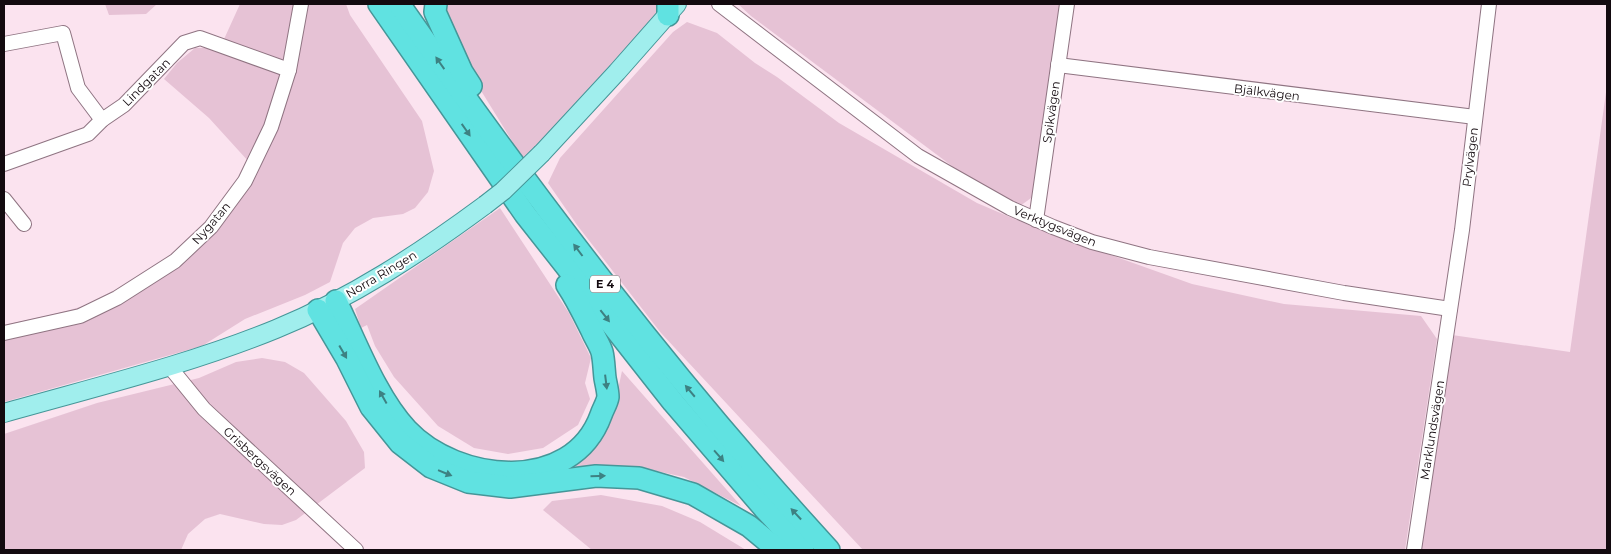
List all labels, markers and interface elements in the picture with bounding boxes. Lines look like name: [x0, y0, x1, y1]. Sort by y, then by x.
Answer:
street label: Lindgatan: [119, 55, 173, 109]
one-way arrow: [435, 56, 445, 70]
street label: Spikvägen: [1039, 80, 1063, 144]
street label: Bjälkvägen: [1233, 81, 1301, 103]
one-way arrow: [461, 123, 471, 137]
street label: Prylvägen: [1459, 126, 1481, 188]
street label: Nygatan: [189, 199, 233, 247]
street label: Verktygsvägen: [1011, 202, 1099, 250]
one-way arrow: [573, 244, 584, 257]
street label: Norra Ringen: [343, 247, 419, 301]
road number: E 4: [590, 276, 620, 292]
one-way arrow: [600, 309, 611, 322]
one-way arrow: [338, 345, 347, 358]
one-way arrow: [602, 374, 610, 390]
street label: Marklundsvägen: [1417, 379, 1447, 481]
one-way arrow: [685, 385, 696, 398]
one-way arrow: [379, 390, 388, 403]
street label: Grisbergsvägen: [221, 423, 299, 499]
one-way arrow: [714, 449, 725, 462]
one-way arrow: [438, 469, 452, 477]
one-way arrow: [590, 472, 606, 480]
one-way arrow: [790, 509, 802, 521]

